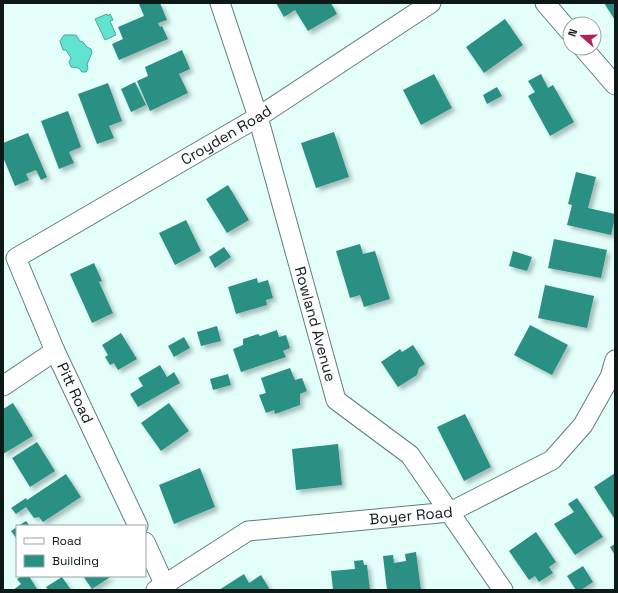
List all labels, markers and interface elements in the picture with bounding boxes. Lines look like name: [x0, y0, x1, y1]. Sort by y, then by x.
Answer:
north arrow: [562, 16, 602, 56]
text: N: [565, 27, 580, 38]
street label: Croyden Road: [177, 101, 275, 169]
street label: Rowland Avenue: [291, 264, 340, 384]
street label: Pitt Road: [53, 359, 98, 426]
street label: Boyer Road: [368, 502, 453, 529]
legend: [16, 525, 146, 577]
text: Road: [52, 533, 81, 549]
text: Building: [52, 553, 99, 569]

